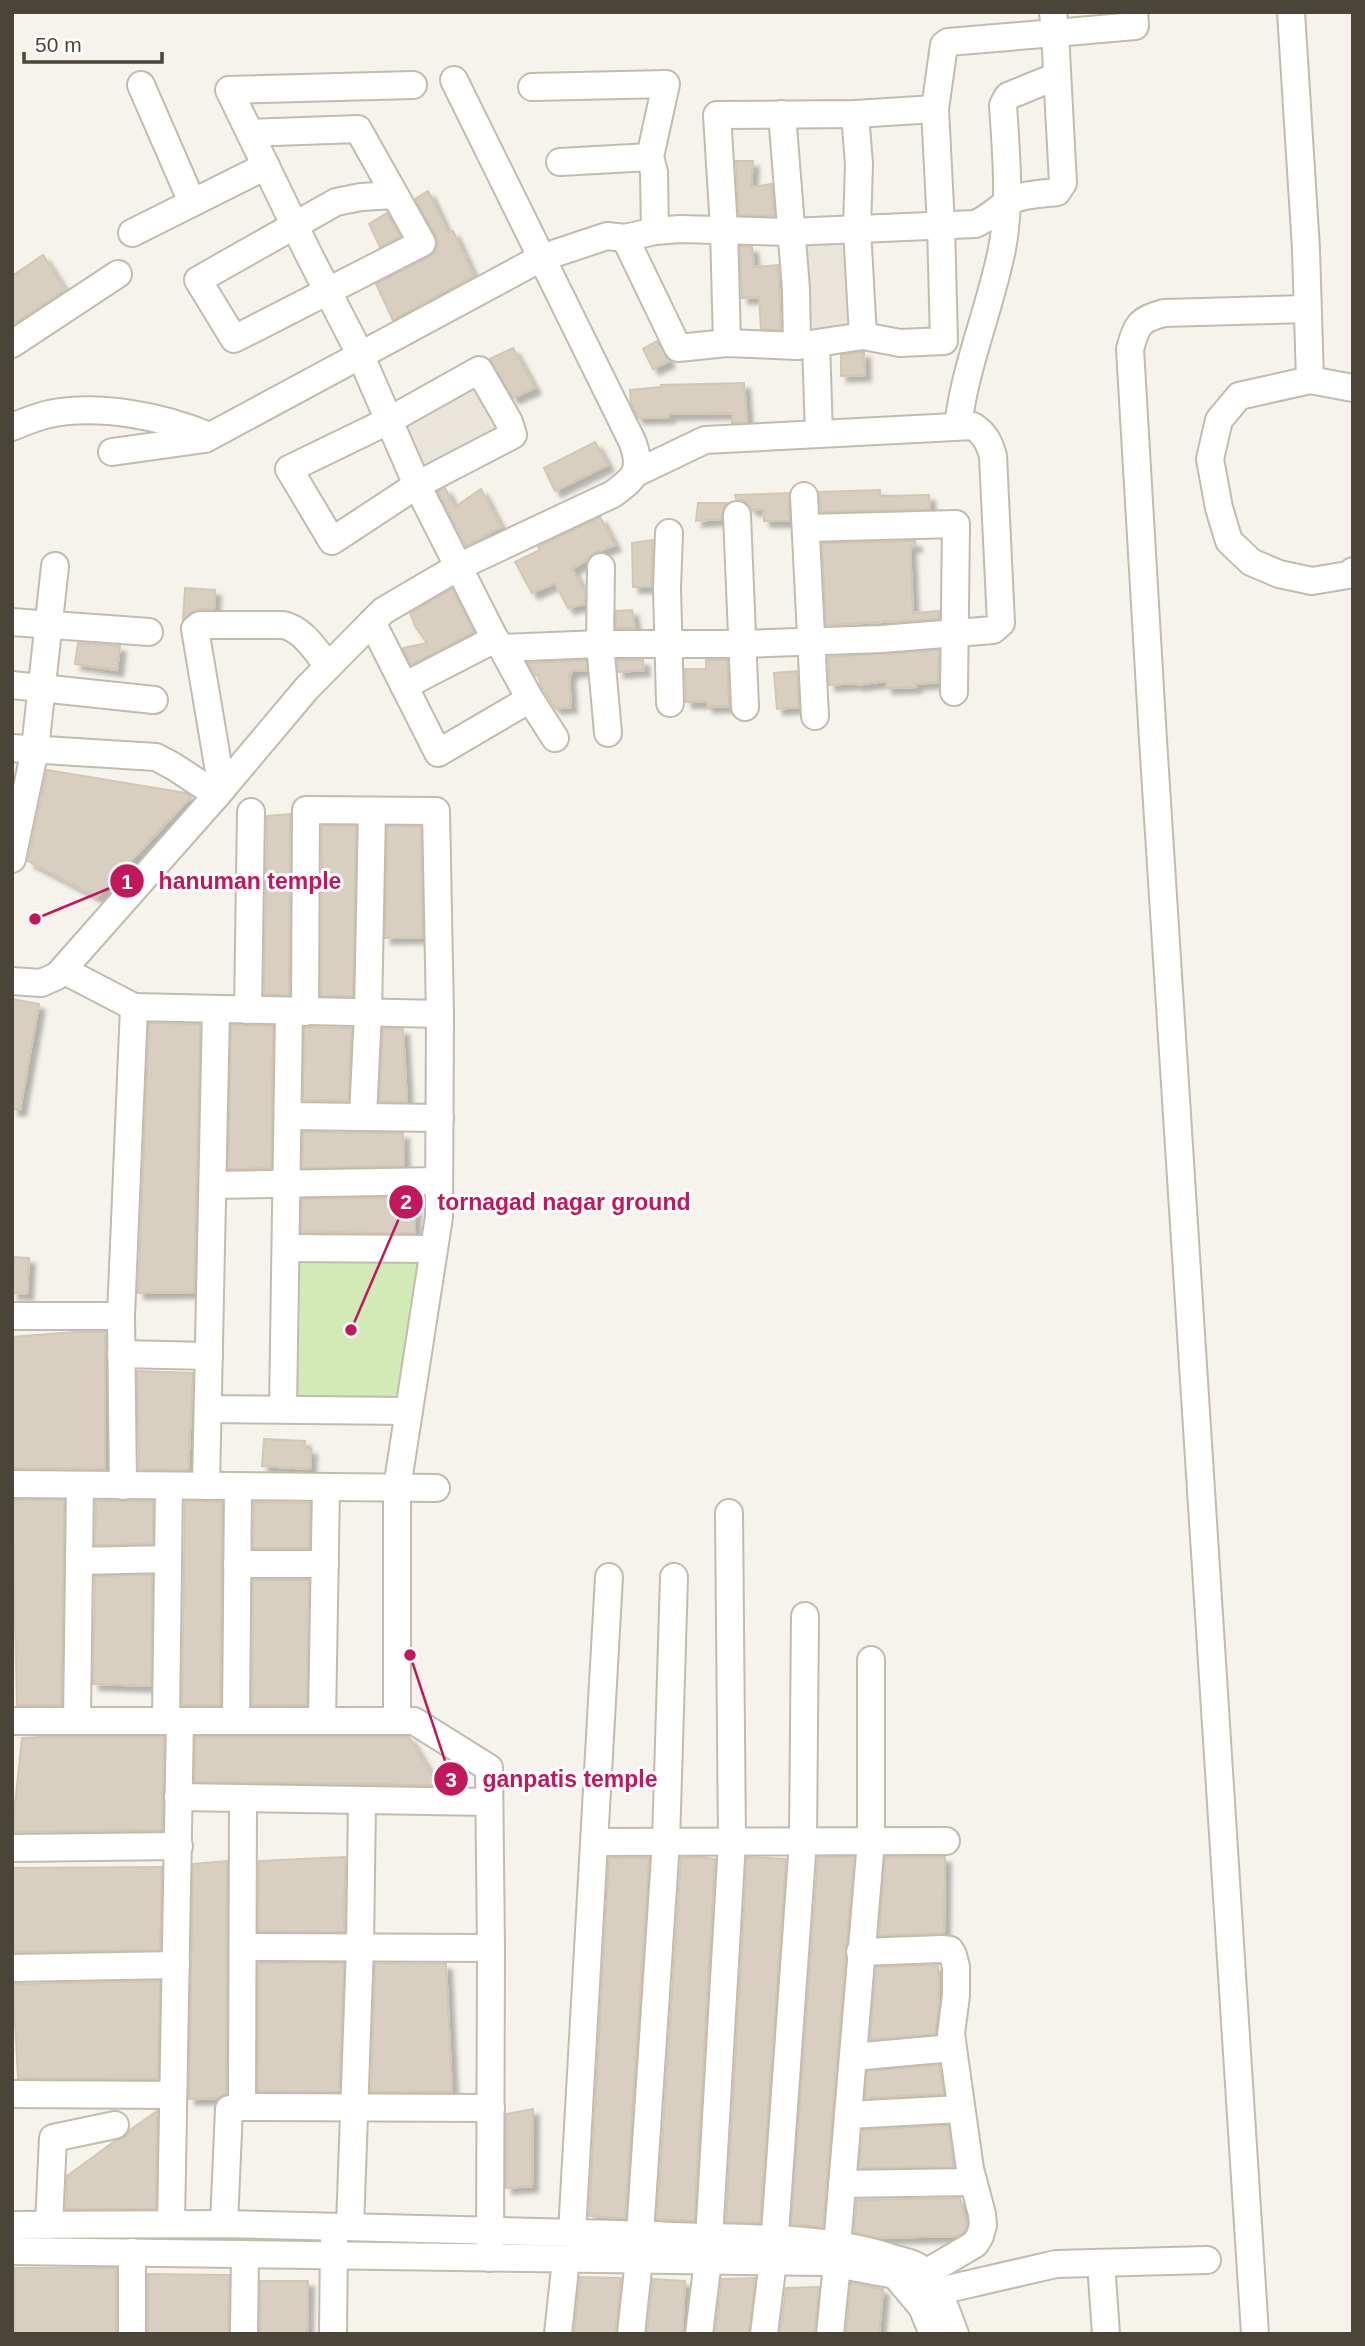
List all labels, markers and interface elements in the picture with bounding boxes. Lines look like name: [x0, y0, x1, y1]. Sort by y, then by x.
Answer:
scale bar: [24, 21, 163, 65]
text: 50 m: [35, 33, 82, 56]
callout: hanuman temple: [110, 859, 355, 903]
text: hanuman temple: [159, 868, 341, 894]
text: 1: [121, 870, 133, 893]
callout: tornagad nagar ground: [389, 1180, 705, 1224]
text: tornagad nagar ground: [438, 1189, 691, 1215]
text: 2: [400, 1190, 412, 1213]
callout: ganpatis temple: [433, 1757, 671, 1801]
text: ganpatis temple: [482, 1766, 658, 1792]
text: 3: [445, 1768, 457, 1791]

